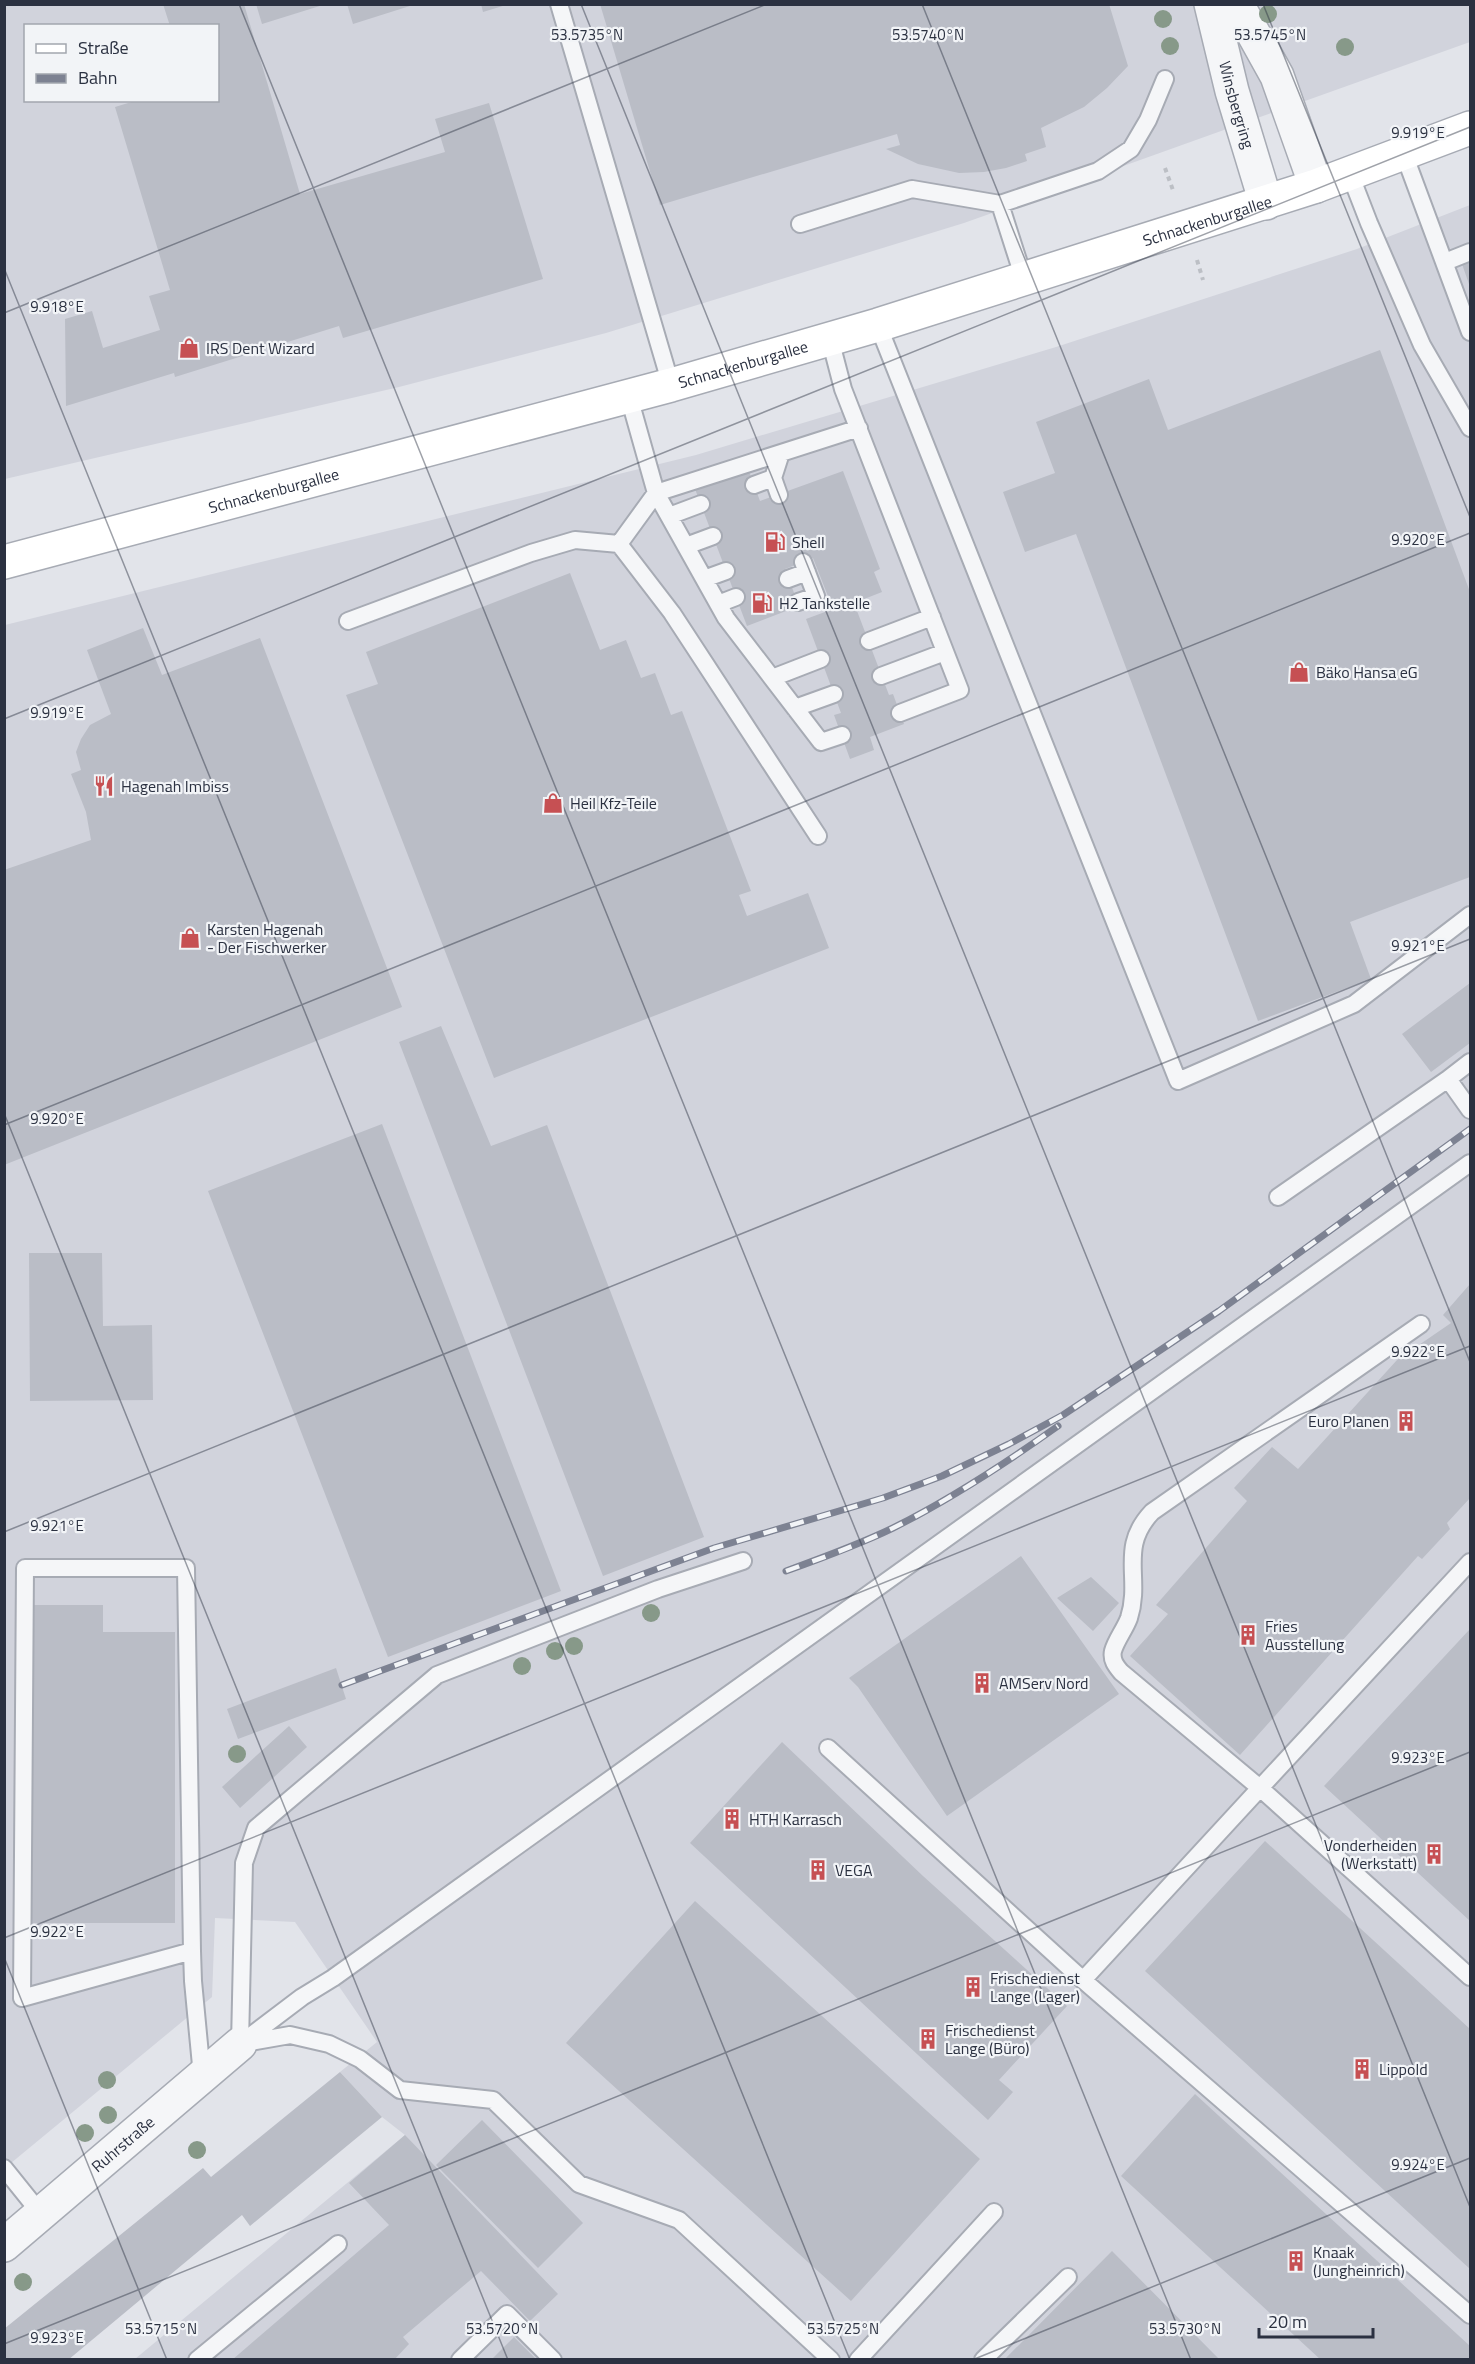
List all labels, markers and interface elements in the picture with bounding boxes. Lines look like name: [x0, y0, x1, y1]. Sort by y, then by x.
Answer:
text: 53.5735°N: [551, 23, 623, 46]
text: 53.5740°N: [892, 23, 964, 46]
text: 53.5745°N: [1234, 23, 1306, 46]
legend: [24, 24, 219, 102]
text: Straße: [78, 34, 129, 61]
street label: Winsbergring: [1213, 59, 1261, 151]
text: Bahn: [78, 64, 117, 91]
text: 9.919°E: [1391, 121, 1445, 144]
street label: Schnackenburgallee: [1140, 189, 1275, 252]
text: 9.918°E: [30, 295, 84, 318]
street label: Schnackenburgallee: [675, 334, 811, 394]
shop icon: IRS Dent Wizard: [177, 336, 201, 360]
place label: IRS Dent Wizard: [206, 336, 315, 360]
street label: Schnackenburgallee: [206, 462, 342, 519]
text: 9.920°E: [1391, 528, 1445, 551]
fuel station icon: Shell: [763, 530, 787, 554]
place label: Shell: [792, 530, 825, 554]
fuel station icon: H2 Tankstelle: [750, 591, 774, 615]
place label: H2 Tankstelle: [779, 591, 870, 615]
shop icon: Bäko Hansa eG: [1287, 660, 1311, 684]
place label: Bäko Hansa eG: [1316, 660, 1418, 684]
text: 9.919°E: [30, 701, 84, 724]
restaurant icon: Hagenah Imbiss: [92, 774, 116, 798]
place label: Hagenah Imbiss: [121, 774, 229, 798]
shop icon: Heil Kfz-Teile: [541, 791, 565, 815]
place label: Heil Kfz-Teile: [570, 791, 657, 815]
place label: Karsten Hagenah - Der Fischwerker: [207, 917, 327, 959]
shop icon: Karsten Hagenah - Der Fischwerker: [178, 926, 202, 950]
text: 9.921°E: [1391, 934, 1445, 957]
text: 9.920°E: [30, 1107, 84, 1130]
text: 9.922°E: [1391, 1340, 1445, 1363]
place label: Euro Planen: [1308, 1409, 1389, 1433]
building icon: Euro Planen: [1394, 1409, 1418, 1433]
text: 9.921°E: [30, 1514, 84, 1537]
place label: Fries Ausstellung: [1265, 1614, 1344, 1656]
building icon: Fries Ausstellung: [1236, 1623, 1260, 1647]
building icon: AMServ Nord: [970, 1671, 994, 1695]
place label: AMServ Nord: [999, 1671, 1088, 1695]
text: 9.923°E: [1391, 1746, 1445, 1769]
building icon: HTH Karrasch: [720, 1807, 744, 1831]
place label: HTH Karrasch: [749, 1807, 842, 1831]
place label: Vonderheiden (Werkstatt): [1324, 1833, 1417, 1875]
building icon: Vonderheiden (Werkstatt): [1422, 1842, 1446, 1866]
building icon: VEGA: [806, 1858, 830, 1882]
place label: VEGA: [835, 1858, 873, 1882]
text: 9.922°E: [30, 1920, 84, 1943]
place label: Frischedienst Lange (Lager): [990, 1966, 1080, 2008]
building icon: Frischedienst Lange (Lager): [961, 1975, 985, 1999]
place label: Frischedienst Lange (Büro): [945, 2018, 1035, 2060]
building icon: Frischedienst Lange (Büro): [916, 2027, 940, 2051]
building icon: Lippold: [1350, 2057, 1374, 2081]
place label: Lippold: [1379, 2057, 1428, 2081]
street label: Ruhrstraße: [86, 2110, 160, 2178]
text: 9.924°E: [1391, 2153, 1445, 2176]
place label: Knaak (Jungheinrich): [1313, 2240, 1405, 2282]
building icon: Knaak (Jungheinrich): [1284, 2249, 1308, 2273]
scale bar: [1259, 2301, 1373, 2339]
text: 20 m: [1268, 2308, 1307, 2335]
text: 53.5715°N: [125, 2317, 197, 2340]
text: 53.5720°N: [466, 2317, 538, 2340]
text: 53.5725°N: [807, 2317, 879, 2340]
text: 53.5730°N: [1149, 2317, 1221, 2340]
text: 9.923°E: [30, 2326, 84, 2349]

